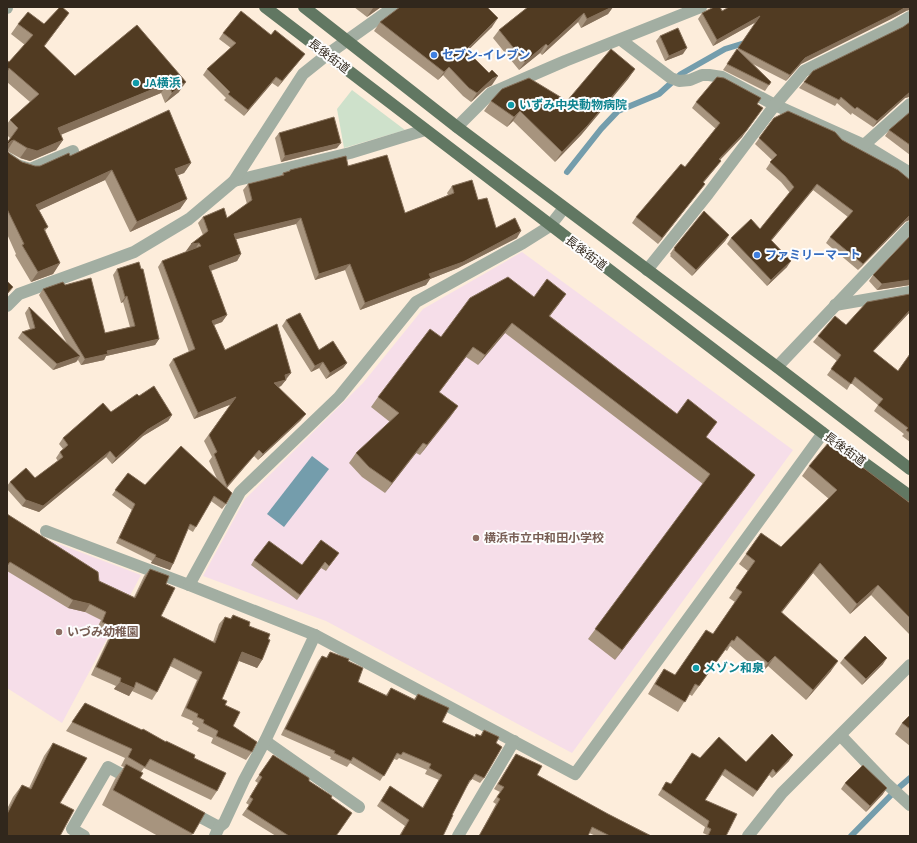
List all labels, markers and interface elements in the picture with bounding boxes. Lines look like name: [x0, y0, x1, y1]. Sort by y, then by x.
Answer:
street label: 長後街道: [306, 36, 352, 76]
place label: セブン-イレブン: [442, 48, 530, 62]
marker: セブン-イレブン: [429, 50, 439, 60]
place label: JA横浜: [144, 76, 181, 90]
marker: JA横浜: [131, 78, 141, 88]
place label: いずみ中央動物病院: [519, 98, 627, 112]
marker: いずみ中央動物病院: [506, 100, 516, 110]
street label: 長後街道: [563, 233, 609, 273]
place label: ファミリーマート: [765, 248, 861, 262]
marker: ファミリーマート: [752, 250, 762, 260]
street label: 長後街道: [821, 429, 869, 469]
place label: 横浜市立中和田小学校: [484, 531, 604, 545]
marker: 横浜市立中和田小学校: [471, 533, 481, 543]
place label: いづみ幼稚園: [67, 625, 139, 639]
marker: いづみ幼稚園: [54, 627, 64, 637]
place label: メゾン和泉: [704, 661, 764, 675]
marker: メゾン和泉: [691, 663, 701, 673]

